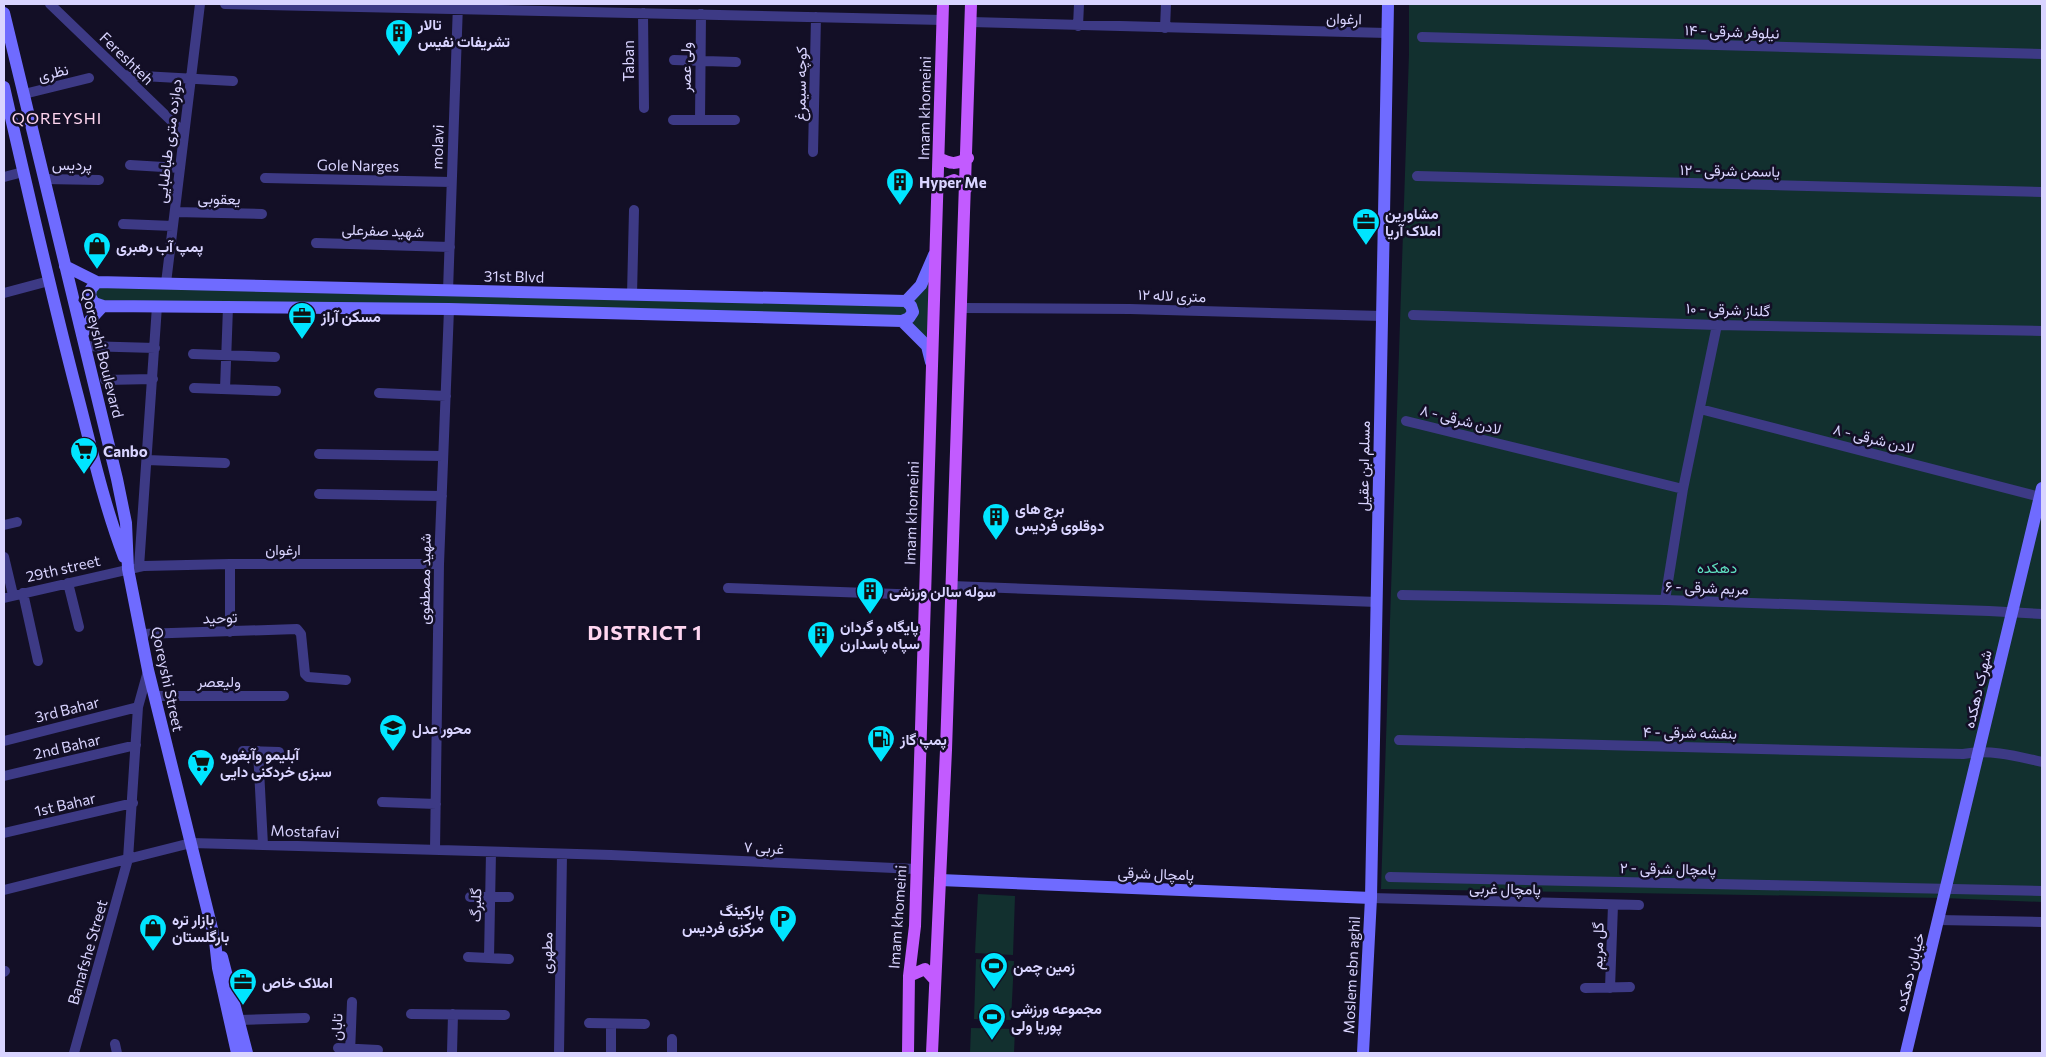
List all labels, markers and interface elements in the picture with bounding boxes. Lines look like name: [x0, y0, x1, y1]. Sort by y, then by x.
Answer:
street label: ارغوان: [1326, 9, 1362, 28]
place label: تالار تشریفات نفیس: [417, 15, 510, 51]
building icon: تالار تشریفات نفیس: [384, 18, 414, 57]
street label: نیلوفر شرقی - ۱۴: [1684, 20, 1780, 44]
street label: Fereshteh: [96, 28, 158, 88]
street label: Taban: [619, 40, 637, 82]
street label: ولی عصر: [676, 42, 696, 93]
street label: کوچه سیمرغ: [790, 46, 813, 122]
street label: Imam khomeini: [914, 56, 934, 160]
street label: نظری: [36, 60, 71, 86]
street label: دوازده متری طباطبایی: [151, 78, 187, 204]
district label: QOREYSHI: [12, 108, 102, 127]
street label: molavi: [427, 124, 447, 170]
street label: پردیس: [52, 155, 92, 175]
street label: Gole Narges: [317, 155, 400, 175]
street label: یاسمن شرقی - ۱۲: [1680, 160, 1780, 182]
building icon: Hyper Me: [885, 167, 915, 206]
place label: Hyper Me: [919, 173, 987, 191]
street label: یعقوبی: [197, 189, 241, 209]
place label: مشاورین املاک آریا: [1385, 204, 1441, 240]
office icon: مشاورین املاک آریا: [1351, 207, 1381, 246]
street label: شهید صفرعلی: [341, 220, 425, 242]
shop icon: پمپ آب رهبری: [82, 231, 112, 270]
place label: پمپ آب رهبری: [116, 237, 204, 257]
street label: 31st Blvd: [484, 266, 544, 286]
street label: ۱۲ متری لاله: [1137, 285, 1206, 307]
street label: Qoreyshi Boulevard: [78, 286, 128, 420]
street label: گلناز شرقی - ۱۰: [1685, 299, 1771, 321]
office icon: مسکن آراز: [287, 301, 317, 340]
place label: مسکن آراز: [320, 307, 381, 326]
street label: لادن شرقی - ۸: [1418, 400, 1503, 440]
street label: لادن شرقی - ۸: [1831, 419, 1916, 459]
street label: مسلم ابن عقیل: [1353, 420, 1375, 512]
supermarket icon: Canbo: [69, 436, 99, 475]
place label: Canbo: [103, 442, 148, 460]
street label: Imam khomeini: [900, 461, 922, 565]
place label: برج های دوقلوی فردیس: [1015, 499, 1104, 535]
building icon: برج های دوقلوی فردیس: [981, 502, 1011, 541]
street label: شهید مصطفوی: [414, 533, 436, 625]
street label: ارغوان: [265, 540, 301, 559]
street label: 29th street: [24, 551, 102, 585]
park label: دهکده: [1697, 558, 1737, 576]
building icon: سوله سالن ورزشی: [855, 576, 885, 615]
street label: مریم شرقی - ۶: [1665, 577, 1749, 599]
place label: سوله سالن ورزشی: [889, 582, 996, 601]
street label: توحید: [202, 607, 238, 628]
place label: پایگاه و گردان سپاه پاسدارن: [840, 617, 920, 654]
district label: DISTRICT 1: [587, 620, 703, 644]
building icon: پایگاه و گردان سپاه پاسدارن: [806, 620, 836, 659]
street label: Qoreyshi Street: [148, 625, 188, 733]
street label: شهرک دهکده: [1959, 648, 1996, 730]
street label: ولیعصر: [196, 672, 241, 691]
street label: 3rd Bahar: [33, 692, 101, 726]
school or university icon: محور عدل: [378, 713, 408, 752]
place label: محور عدل: [412, 719, 472, 738]
street label: بنفشه شرقی - ۴: [1643, 722, 1737, 744]
fuel station icon: پمپ گاز: [866, 724, 896, 763]
street label: 2nd Bahar: [32, 730, 102, 762]
place label: پمپ گاز: [899, 730, 947, 750]
place label: آبلیمو وآبغوره سبزی خردکنی دایی: [220, 745, 332, 781]
supermarket icon: آبلیمو وآبغوره سبزی خردکنی دایی: [186, 748, 216, 787]
street label: 1st Bahar: [33, 788, 97, 820]
street label: Mostafavi: [270, 821, 340, 841]
street label: ۷ غربی: [743, 837, 785, 859]
street label: پامچال شرقی - ۲: [1620, 858, 1716, 880]
street label: پامچال شرقی: [1117, 863, 1194, 885]
street label: Imam khomeini: [884, 864, 910, 970]
street label: پامچال غربی: [1469, 878, 1541, 900]
street label: گلبرگ: [466, 887, 485, 922]
street label: Banafshe Street: [63, 897, 111, 1007]
place label: پارکینگ مرکزی فردیس: [682, 901, 764, 937]
parking icon: پارکینگ مرکزی فردیس: [768, 904, 798, 943]
place label: بازار تره بارگلستان: [172, 910, 229, 946]
shop icon: بازار تره بارگلستان: [138, 913, 168, 952]
street label: Moslem ebn aghil: [1339, 916, 1363, 1034]
street label: گل مریم: [1587, 922, 1609, 970]
street label: خیابان دهکده: [1890, 931, 1929, 1014]
street label: مطهری: [537, 932, 557, 974]
sports icon: زمین چمن: [979, 951, 1009, 990]
place label: زمین چمن: [1013, 957, 1075, 977]
office icon: املاک خاص: [228, 967, 258, 1006]
place label: املاک خاص: [262, 973, 333, 992]
place label: مجموعه ورزشی پوریا ولی: [1011, 999, 1102, 1036]
sports icon: مجموعه ورزشی پوریا ولی: [977, 1002, 1007, 1041]
street label: تابان: [327, 1013, 346, 1041]

